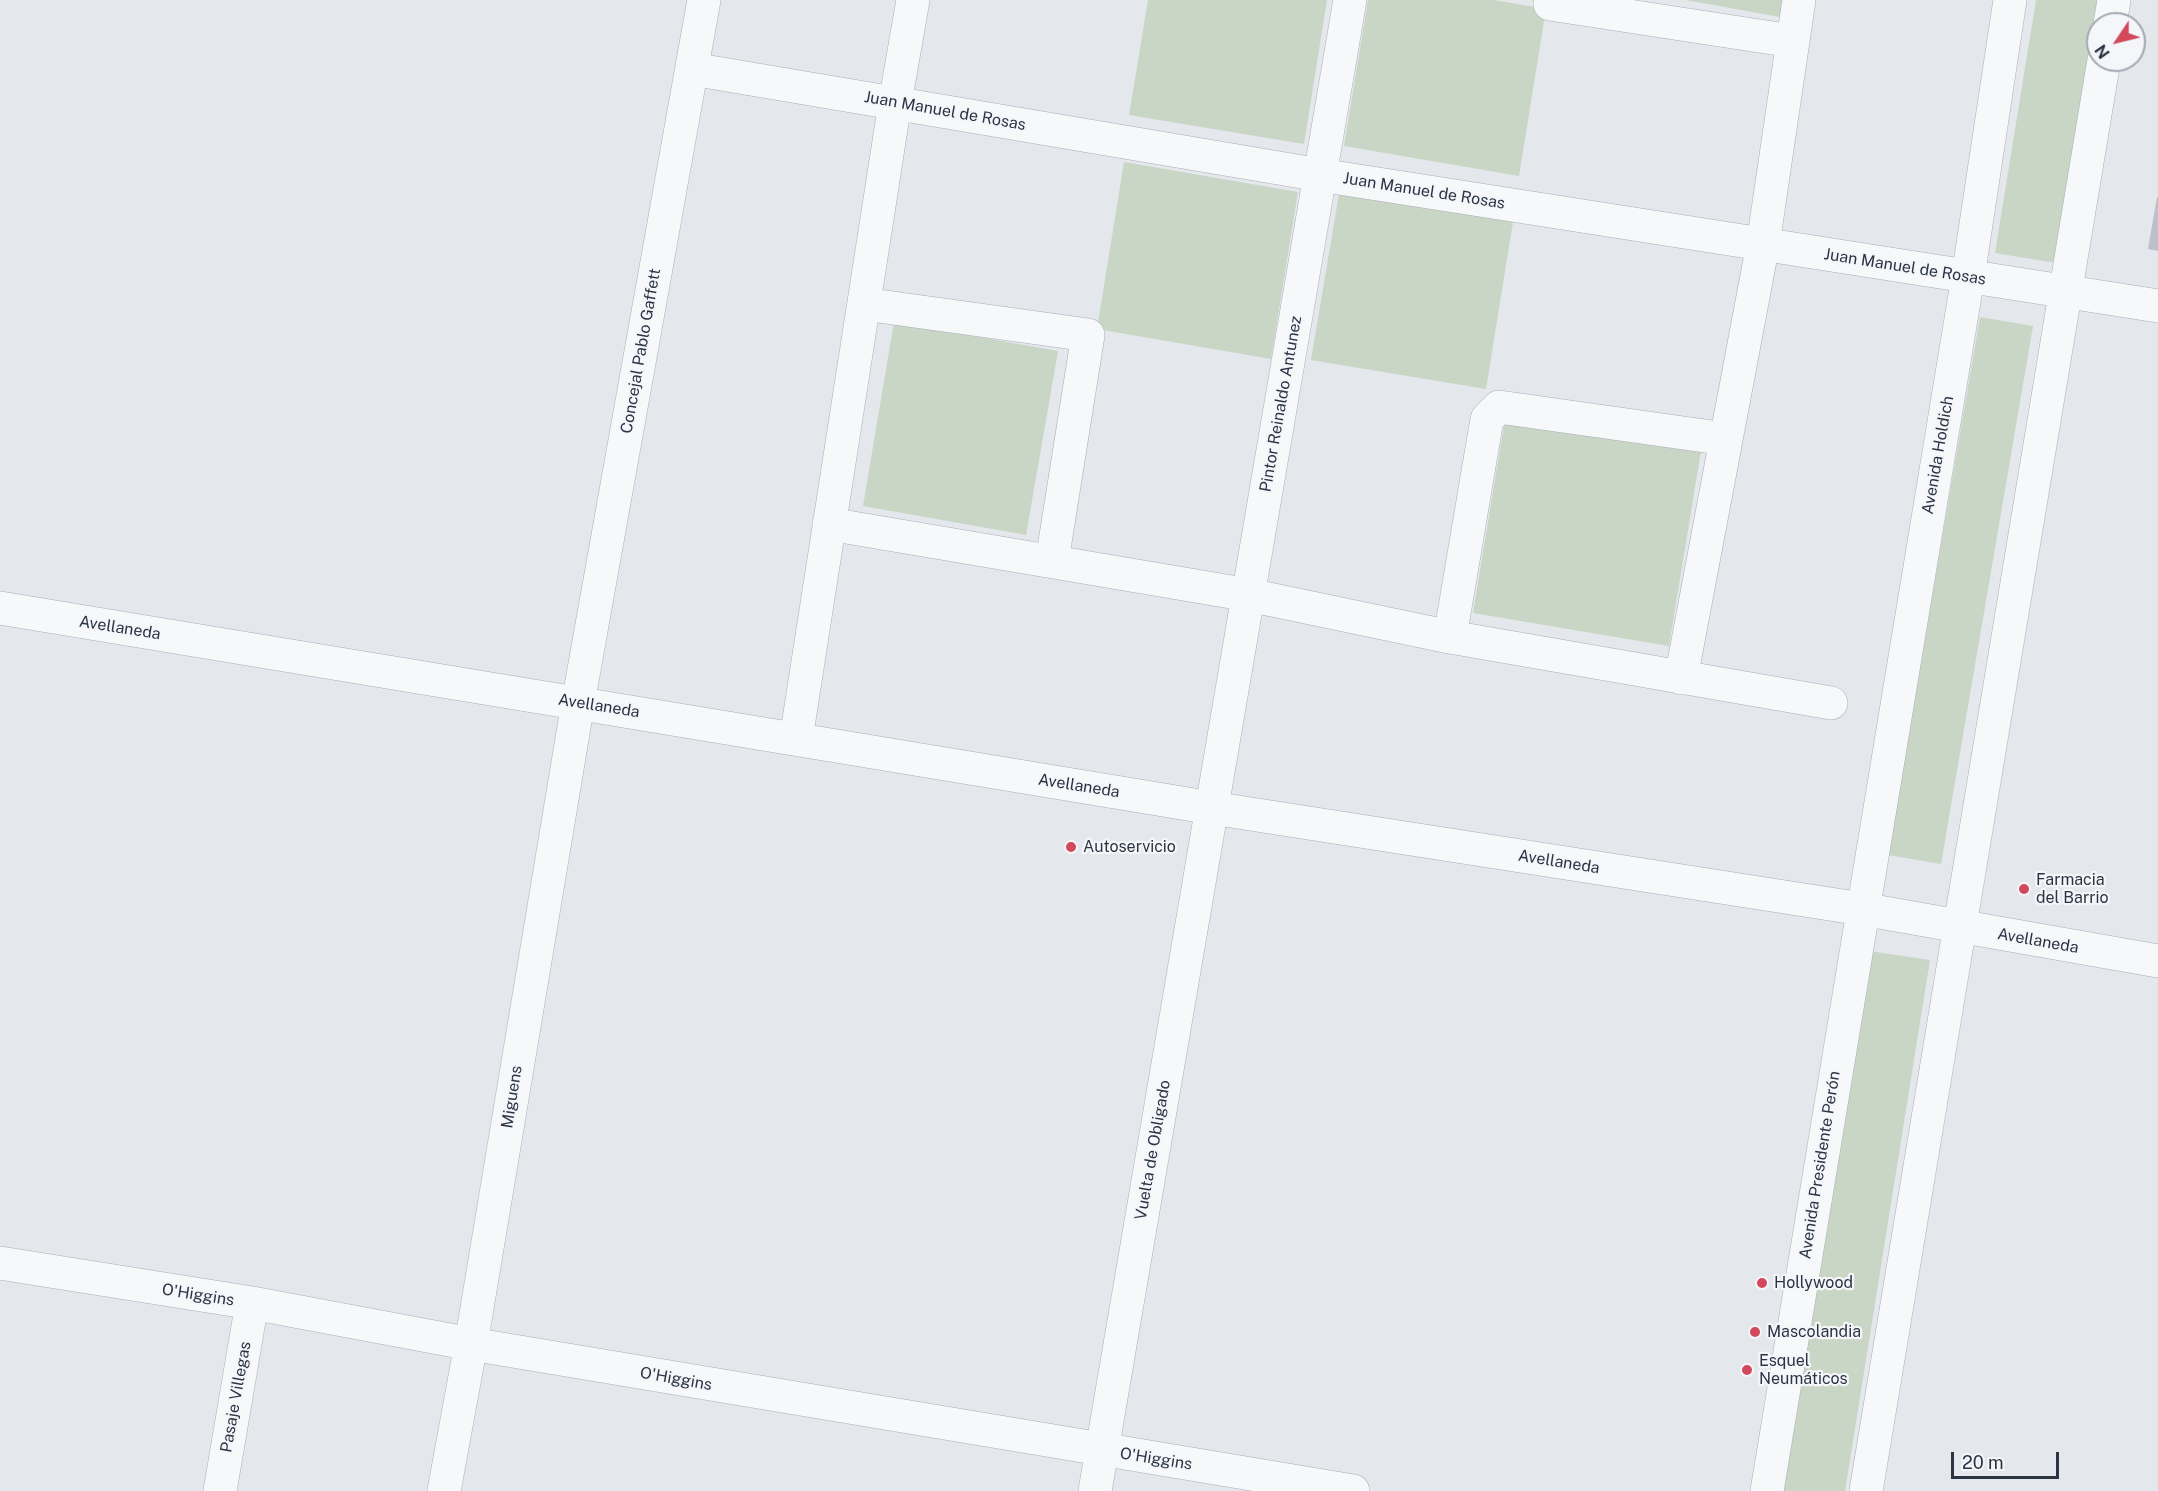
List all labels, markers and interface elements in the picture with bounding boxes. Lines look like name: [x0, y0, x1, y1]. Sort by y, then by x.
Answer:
north arrow: [2086, 12, 2146, 72]
text: N: [2091, 41, 2114, 62]
street label: Juan Manuel de Rosas: [863, 87, 1027, 135]
street label: Juan Manuel de Rosas: [1342, 169, 1506, 213]
street label: Juan Manuel de Rosas: [1823, 245, 1987, 289]
street label: Concejal Pablo Gaffett: [617, 267, 665, 435]
street label: Pintor Reinaldo Antunez: [1256, 314, 1306, 494]
street label: Avenida Holdich: [1918, 394, 1958, 516]
street label: Avellaneda: [78, 612, 162, 644]
street label: Avellaneda: [557, 690, 641, 722]
street label: Avellaneda: [1037, 770, 1121, 802]
place label: Autoservicio: [1083, 837, 1176, 857]
marker: Autoservicio: [1064, 840, 1078, 854]
street label: Avellaneda: [1517, 846, 1601, 878]
place label: Farmacia del Barrio: [2036, 870, 2108, 908]
marker: Farmacia del Barrio: [2017, 882, 2031, 896]
street label: Avellaneda: [1996, 924, 2080, 958]
street label: Miguens: [498, 1064, 526, 1130]
street label: Avenida Presidente Perón: [1796, 1070, 1844, 1260]
street label: Vuelta de Obligado: [1131, 1079, 1175, 1221]
place label: Hollywood: [1774, 1273, 1853, 1293]
marker: Hollywood: [1755, 1276, 1769, 1290]
street label: O'Higgins: [160, 1280, 236, 1310]
place label: Mascolandia: [1767, 1322, 1861, 1342]
marker: Mascolandia: [1748, 1325, 1762, 1339]
street label: Pasaje Villegas: [217, 1340, 255, 1454]
place label: Esquel Neumáticos: [1759, 1351, 1848, 1389]
street label: O'Higgins: [638, 1363, 714, 1395]
marker: Esquel Neumáticos: [1740, 1363, 1754, 1377]
scale bar: [1954, 1440, 2062, 1478]
street label: O'Higgins: [1118, 1444, 1194, 1474]
text: 20 m: [1962, 1452, 2004, 1473]

